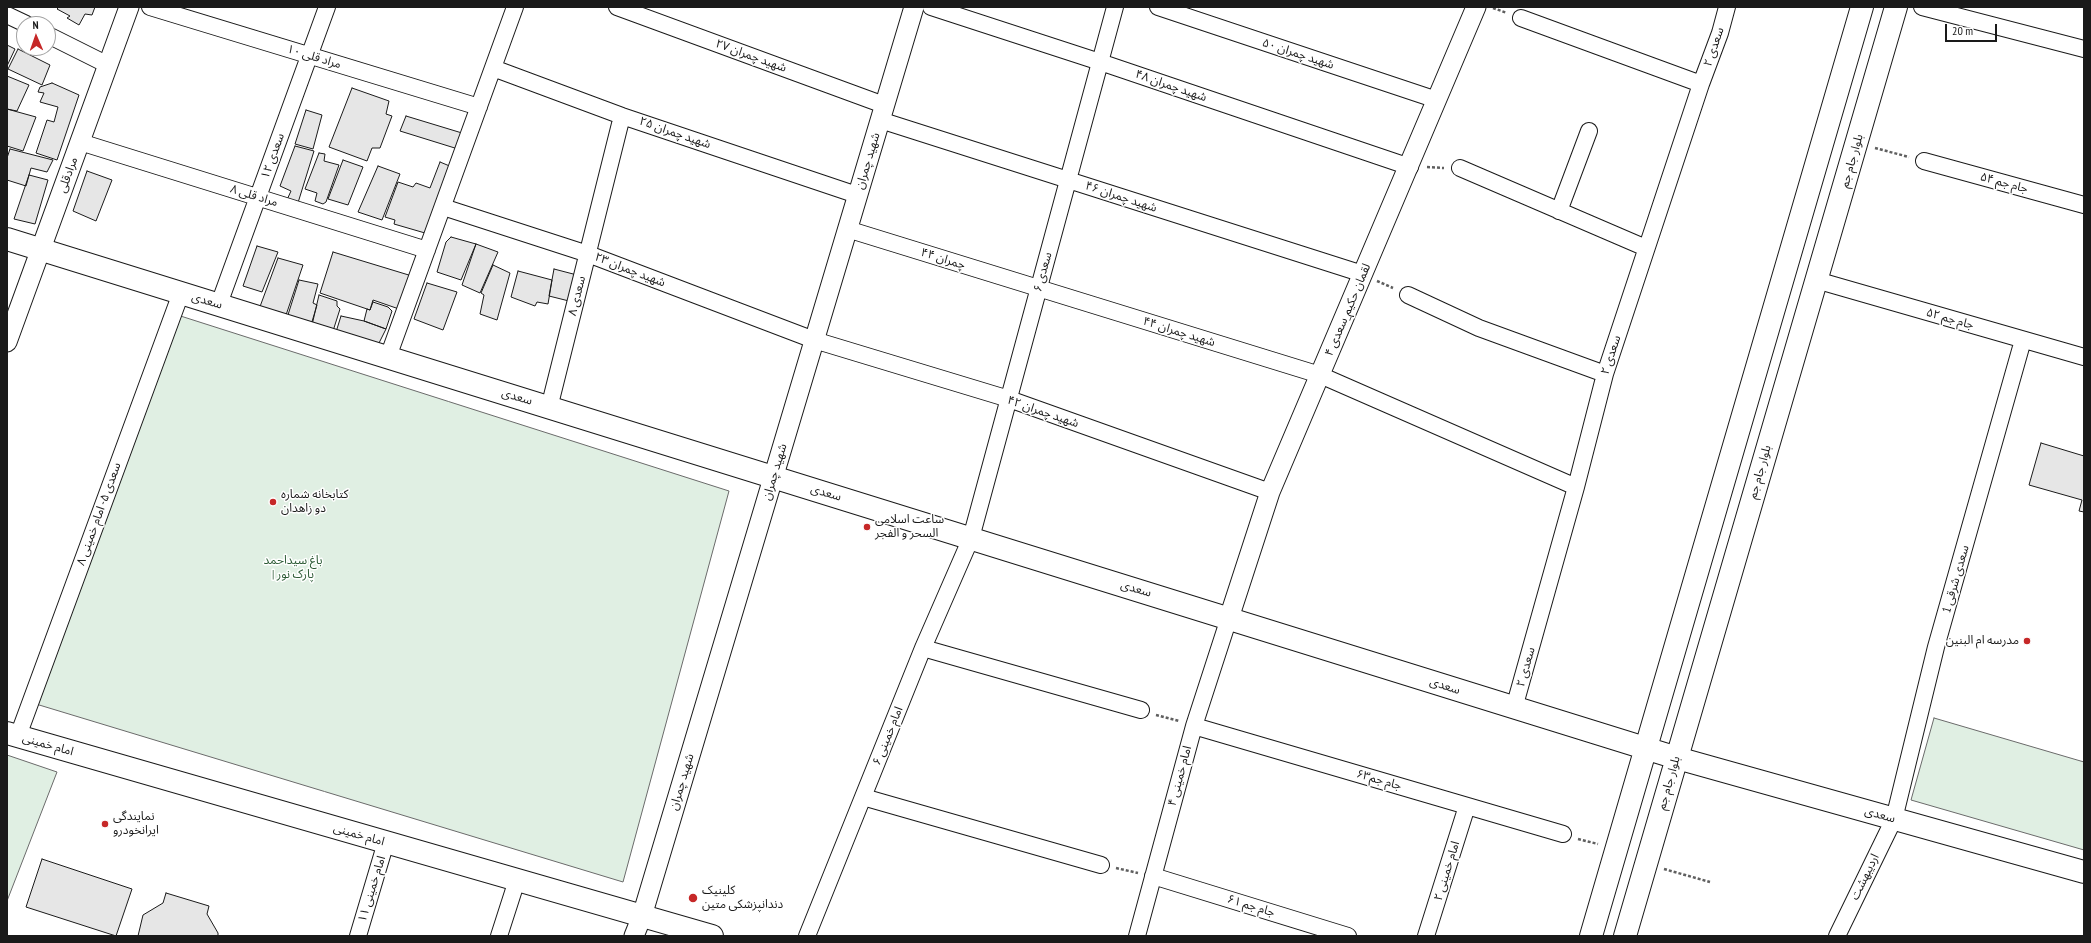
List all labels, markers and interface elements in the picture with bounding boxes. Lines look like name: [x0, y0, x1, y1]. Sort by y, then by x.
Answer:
north arrow: [16, 16, 56, 56]
scale bar: [1947, 16, 1999, 42]
text: N: [32, 18, 39, 32]
text: 20 m: [1952, 23, 1973, 38]
street label: سعدی ۲: [1701, 25, 1727, 69]
street label: شهید چمران ۲۷: [713, 36, 789, 76]
street label: شهید چمران ۵۰: [1260, 36, 1336, 72]
street label: مراد قلی ۱۰: [285, 42, 343, 72]
street label: شهید چمران ۴۸: [1133, 67, 1209, 105]
street label: شهید چمران ۲۵: [637, 114, 713, 152]
street label: سعدی ۱۲: [258, 131, 288, 181]
street label: شهید چمران: [853, 131, 883, 191]
street label: بلوار جام جم: [1837, 133, 1867, 189]
street label: مرادقلی: [55, 155, 81, 195]
street label: جام جم ۵۴: [1978, 170, 2030, 196]
street label: شهید چمران ۴۶: [1083, 179, 1159, 215]
street label: مراد قلی ۸: [228, 182, 280, 210]
street label: چمران ۴۴: [919, 245, 967, 273]
street label: شهید چمران ۲۳: [593, 250, 667, 290]
street label: سعدی ۶: [1031, 251, 1055, 293]
street label: لقمان حکیم_سعدی ۴: [1322, 262, 1374, 358]
street label: سعدی ۸: [565, 275, 589, 317]
street label: سعدی: [190, 290, 224, 312]
street label: جام جم ۵۲: [1924, 305, 1976, 333]
street label: شهید چمران ۴۴: [1141, 314, 1217, 350]
street label: سعدی ۲: [1598, 333, 1624, 377]
street label: سعدی: [500, 386, 534, 408]
street label: شهید چمران ۴۲: [1005, 393, 1081, 431]
street label: شهید چمران: [760, 442, 790, 502]
street label: بلوار جام جم: [1745, 444, 1775, 500]
street label: سعدی ۵- امام خمینی ۸: [74, 461, 124, 567]
street label: سعدی: [809, 482, 843, 504]
place label: کتابخانه شماره دو زاهدان: [281, 488, 348, 516]
marker: کتابخانه شماره دو زاهدان: [268, 497, 278, 507]
place label: ساعت اسلامی السحر و الفجر: [875, 513, 944, 541]
marker: ساعت اسلامی السحر و الفجر: [862, 522, 872, 532]
street label: سعدی شرقی 1: [1939, 544, 1973, 614]
park label: باغ سیداحمد | پارک نور: [264, 554, 322, 582]
street label: سعدی: [1119, 578, 1153, 600]
place label: مدرسه ام البنین: [1946, 634, 2019, 648]
marker: مدرسه ام البنین: [2022, 636, 2032, 646]
street label: سعدی ۲: [1513, 646, 1539, 688]
street label: سعدی: [1428, 674, 1462, 698]
street label: امام خمینی ۶: [870, 705, 906, 767]
street label: امام خمینی: [21, 731, 75, 759]
street label: امام خمینی ۴: [1165, 744, 1195, 808]
street label: شهید چمران: [667, 752, 697, 812]
street label: بلوار جام جم: [1654, 755, 1684, 811]
street label: جام جم۶۳: [1355, 767, 1403, 793]
street label: سعدی: [1863, 804, 1897, 826]
place label: نمایندگی ایرانخودرو: [113, 810, 159, 838]
marker: نمایندگی ایرانخودرو: [100, 819, 110, 829]
street label: امام خمینی: [332, 821, 386, 849]
street label: امام خمینی ۲: [1431, 839, 1463, 903]
street label: اردیبهشت: [1848, 851, 1882, 903]
street label: امام خمینی ۱۱: [355, 854, 389, 924]
place label: کلینیک دندانپزشکی متین: [702, 884, 783, 912]
marker: کلینیک دندانپزشکی متین: [687, 892, 699, 904]
street label: جام جم ۶۱: [1225, 892, 1277, 920]

